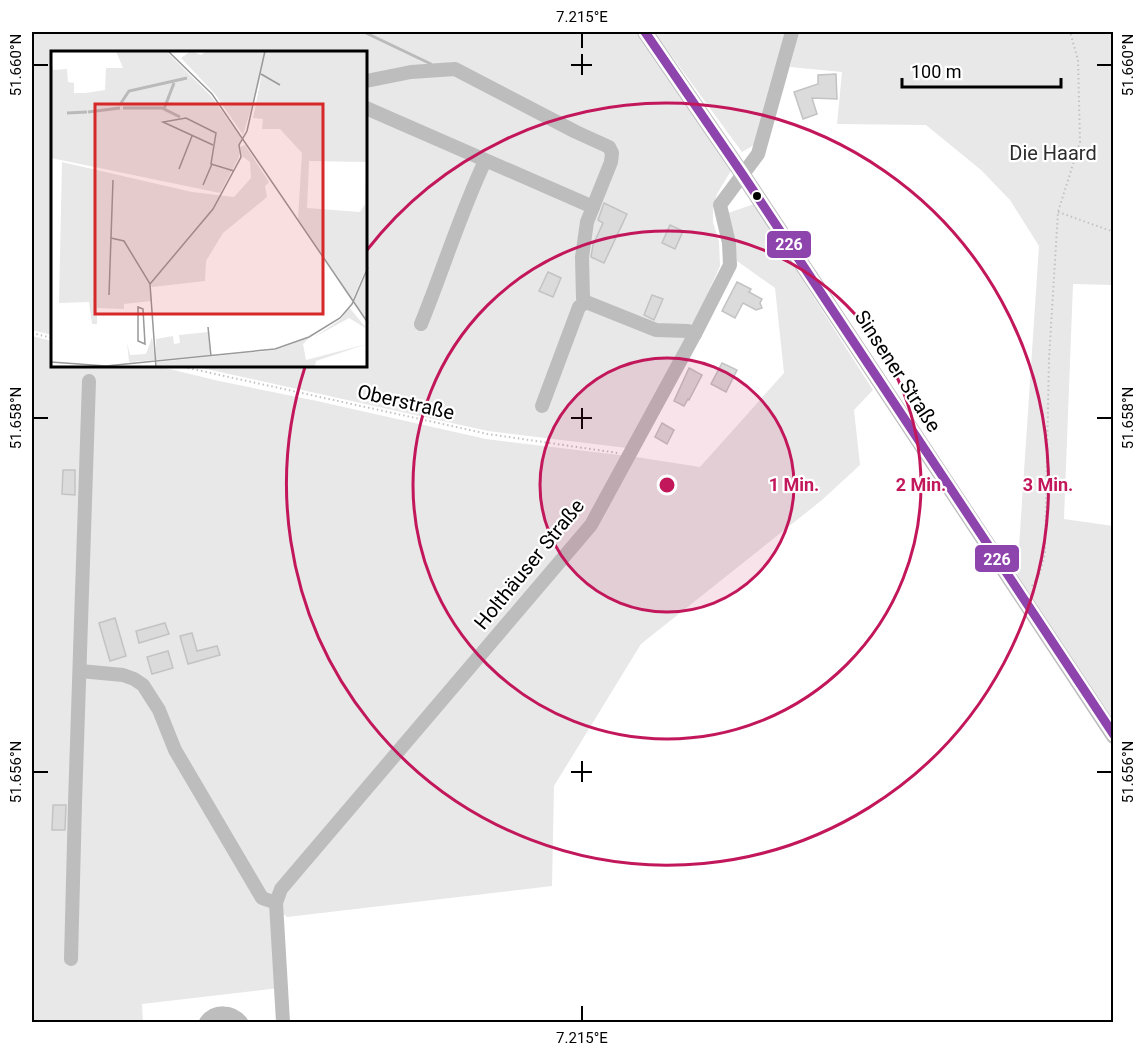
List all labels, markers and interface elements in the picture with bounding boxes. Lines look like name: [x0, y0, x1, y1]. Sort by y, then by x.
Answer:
text: 7.215°E: [556, 8, 608, 26]
text: 51.660°N: [7, 34, 25, 96]
text: 51.660°N: [1119, 34, 1137, 96]
inset map: [51, 51, 368, 368]
scale bar: [902, 51, 1061, 89]
text: 100 m: [911, 61, 962, 82]
park label: Die Haard: [1009, 141, 1097, 165]
unlabelled marker: [751, 190, 763, 202]
line badge: 226: [766, 230, 812, 259]
text: 226: [775, 235, 803, 254]
street label: Sinsener Straße: [850, 306, 946, 436]
street label: Oberstraße: [355, 379, 457, 425]
text: 51.658°N: [7, 387, 25, 449]
text: 51.658°N: [1119, 387, 1137, 449]
text: 1 Min.: [769, 474, 819, 495]
text: 2 Min.: [896, 474, 946, 495]
text: 3 Min.: [1023, 474, 1073, 495]
centre of rings: [657, 475, 677, 495]
street label: Holthäuser Straße: [469, 494, 589, 634]
line badge: 226: [974, 544, 1020, 573]
text: 226: [983, 550, 1011, 569]
text: 51.656°N: [7, 741, 25, 803]
text: 51.656°N: [1119, 741, 1137, 803]
text: 7.215°E: [556, 1029, 608, 1047]

